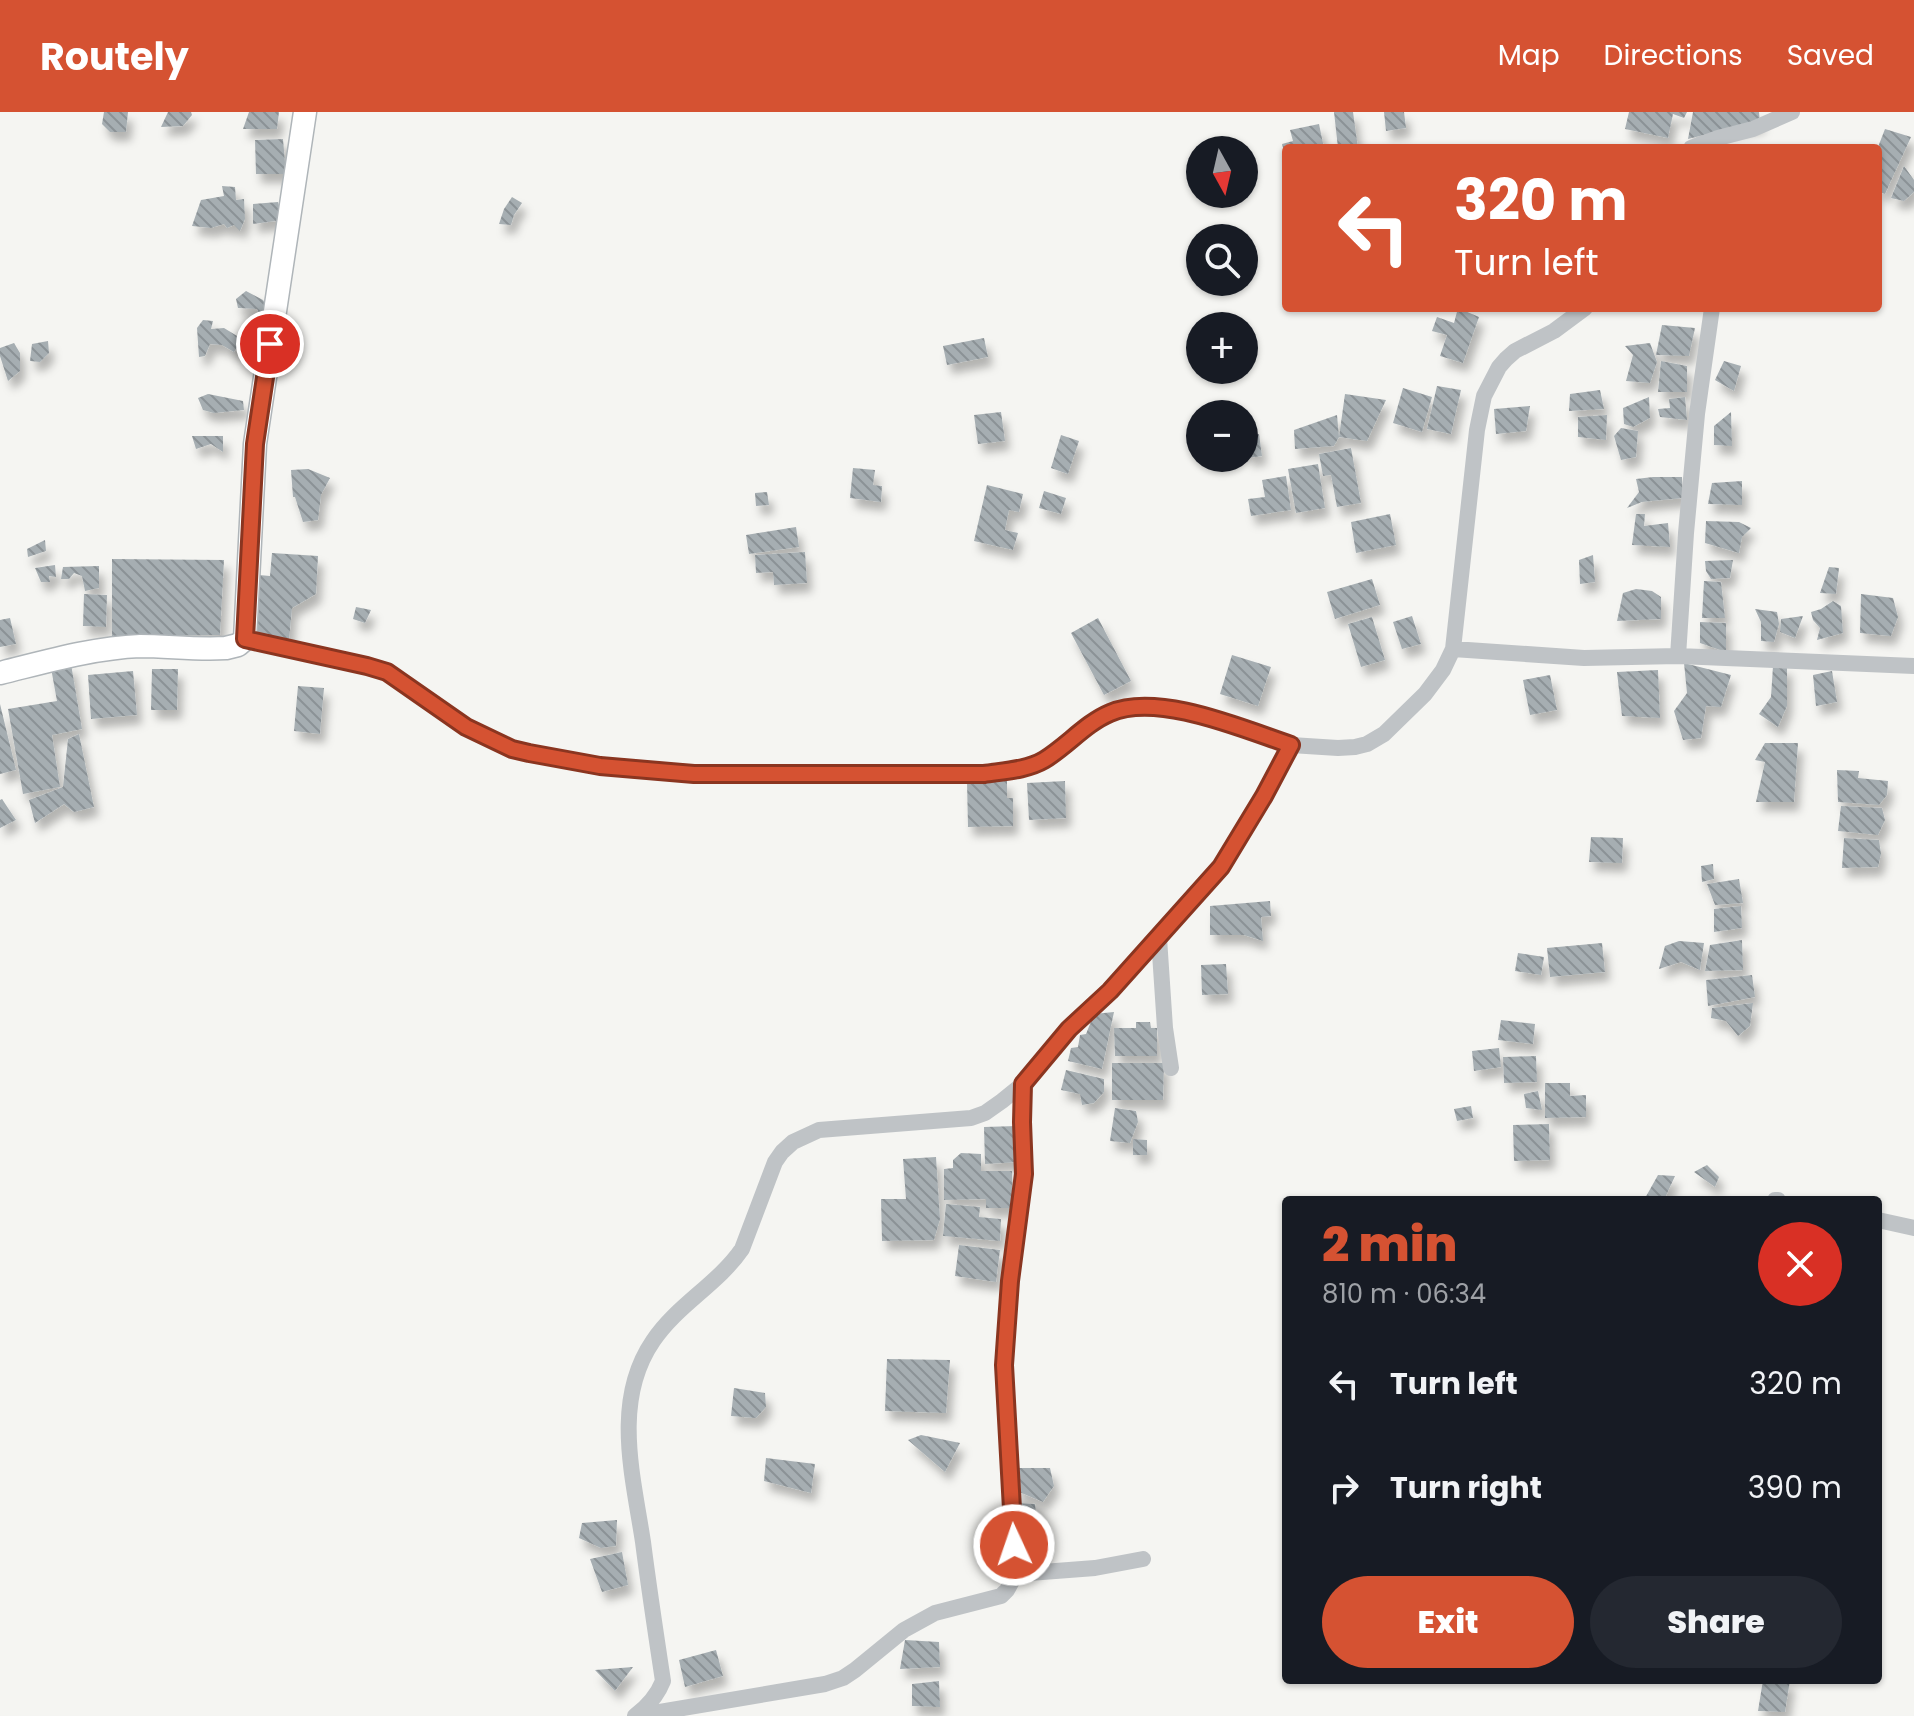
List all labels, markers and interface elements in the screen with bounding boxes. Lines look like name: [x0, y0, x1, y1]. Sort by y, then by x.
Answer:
text: Routely: [40, 30, 189, 83]
text: Map: [1498, 36, 1560, 75]
text: Directions: [1604, 36, 1743, 75]
text: Saved: [1787, 36, 1874, 75]
north arrow: [1186, 136, 1258, 208]
map controls: [1186, 136, 1258, 472]
text: 320 m: [1454, 161, 1628, 240]
icon: left: [1322, 176, 1426, 280]
button: search: [1186, 224, 1258, 296]
text: Turn left: [1454, 237, 1599, 288]
pin: [236, 310, 304, 378]
button: +: [1186, 312, 1258, 384]
icon: arrive: [248, 322, 292, 366]
button: −: [1186, 400, 1258, 472]
text: 2 min: [1322, 1211, 1457, 1278]
button: close: [1758, 1222, 1842, 1306]
text: 810 m · 06:34: [1322, 1276, 1486, 1312]
icon: left: [1322, 1362, 1366, 1406]
text: Turn left: [1390, 1362, 1518, 1405]
text: 320 m: [1749, 1362, 1842, 1405]
icon: right: [1322, 1466, 1366, 1510]
text: Turn right: [1390, 1466, 1542, 1509]
text: 390 m: [1748, 1466, 1842, 1509]
position arrow: [972, 1503, 1056, 1587]
button: Exit: [1322, 1576, 1574, 1668]
button: Share: [1590, 1576, 1842, 1668]

